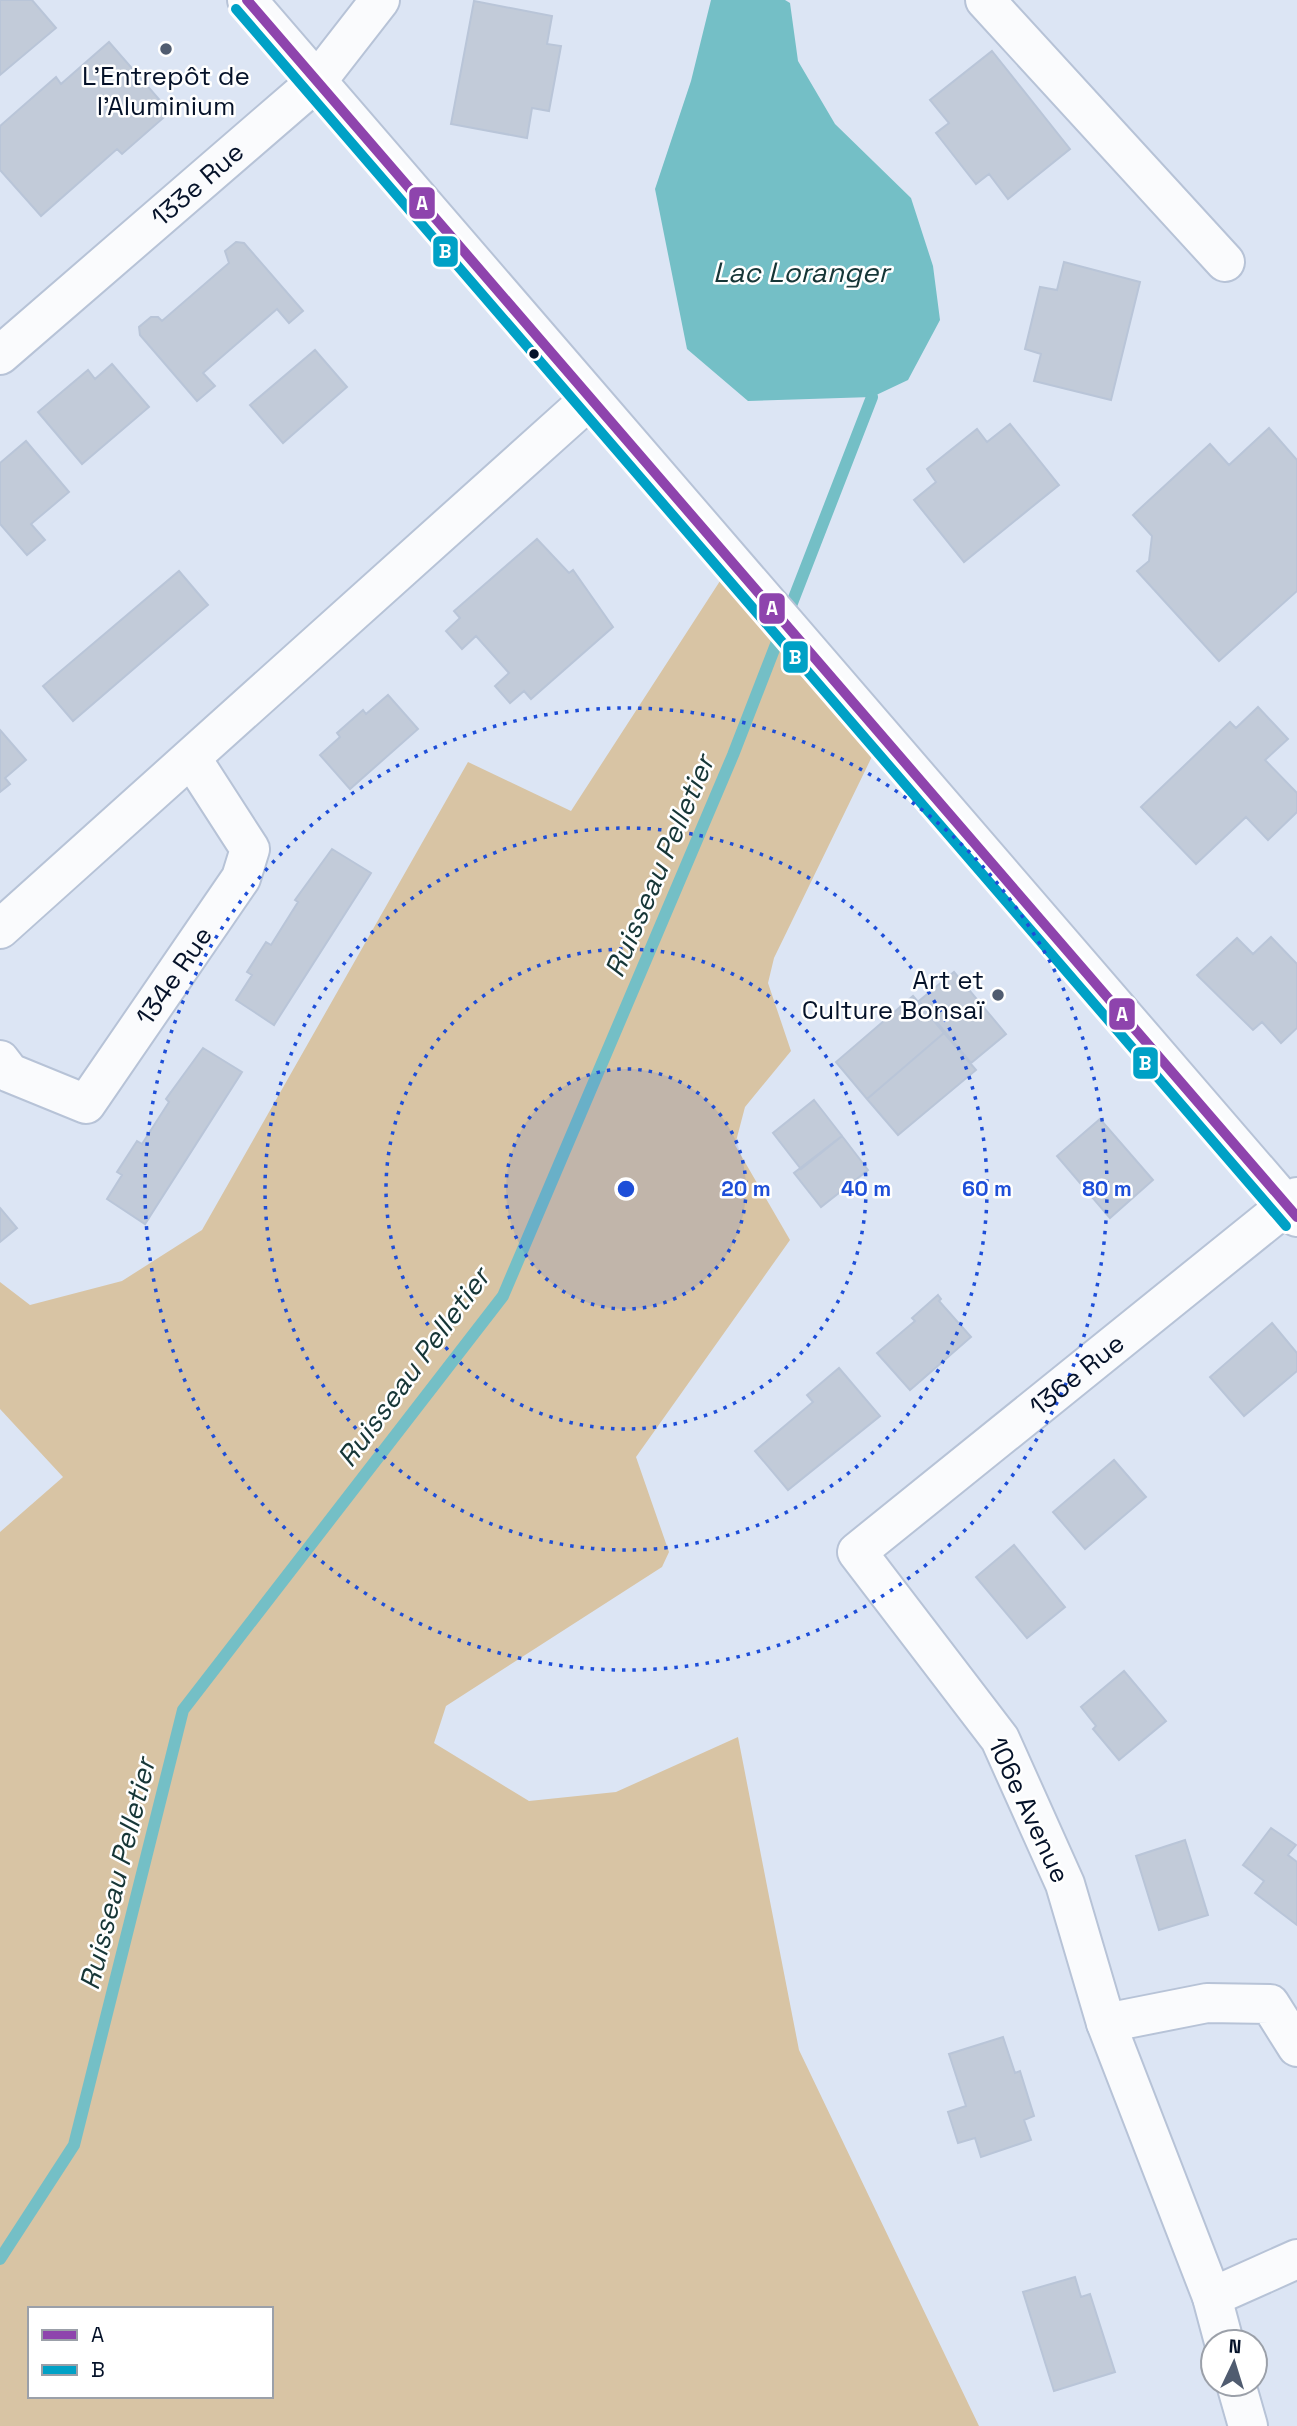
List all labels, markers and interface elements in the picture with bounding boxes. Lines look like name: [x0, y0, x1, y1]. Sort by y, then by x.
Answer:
marker: L'Entrepôt de l'Aluminium: [158, 41, 174, 57]
place label: L'Entrepôt de l'Aluminium: [82, 59, 250, 123]
street label: 133e Rue: [144, 135, 251, 234]
line badge: A: [408, 186, 436, 220]
text: A: [416, 191, 428, 216]
line badge: B: [432, 235, 459, 268]
text: B: [439, 239, 451, 264]
water label: Lac Loranger: [713, 254, 892, 290]
unlabelled marker: [527, 347, 541, 361]
line badge: A: [758, 592, 786, 625]
text: A: [766, 596, 778, 621]
line badge: B: [782, 640, 809, 674]
text: B: [789, 645, 801, 670]
water label: Ruisseau Pelletier: [596, 747, 723, 982]
street label: 134e Rue: [128, 920, 220, 1032]
place label: Art et Culture Bonsaï: [802, 963, 986, 1027]
marker: Art et Culture Bonsaï: [990, 987, 1006, 1003]
line badge: A: [1108, 997, 1136, 1031]
text: A: [1116, 1002, 1128, 1027]
line badge: B: [1132, 1046, 1159, 1080]
text: B: [1139, 1051, 1151, 1076]
text: 20 m: [721, 1175, 771, 1202]
text: 40 m: [841, 1175, 891, 1202]
text: 60 m: [962, 1175, 1012, 1202]
text: 80 m: [1082, 1175, 1132, 1202]
centre of rings: [614, 1177, 638, 1201]
water label: Ruisseau Pelletier: [329, 1258, 499, 1474]
street label: 136e Rue: [1022, 1326, 1131, 1423]
street label: 106e Avenue: [980, 1732, 1078, 1888]
water label: Ruisseau Pelletier: [71, 1751, 164, 1994]
legend: [28, 2307, 273, 2398]
text: A: [91, 2321, 104, 2348]
north arrow: [1199, 2328, 1269, 2398]
text: N: [1228, 2334, 1242, 2359]
text: B: [91, 2356, 105, 2383]

